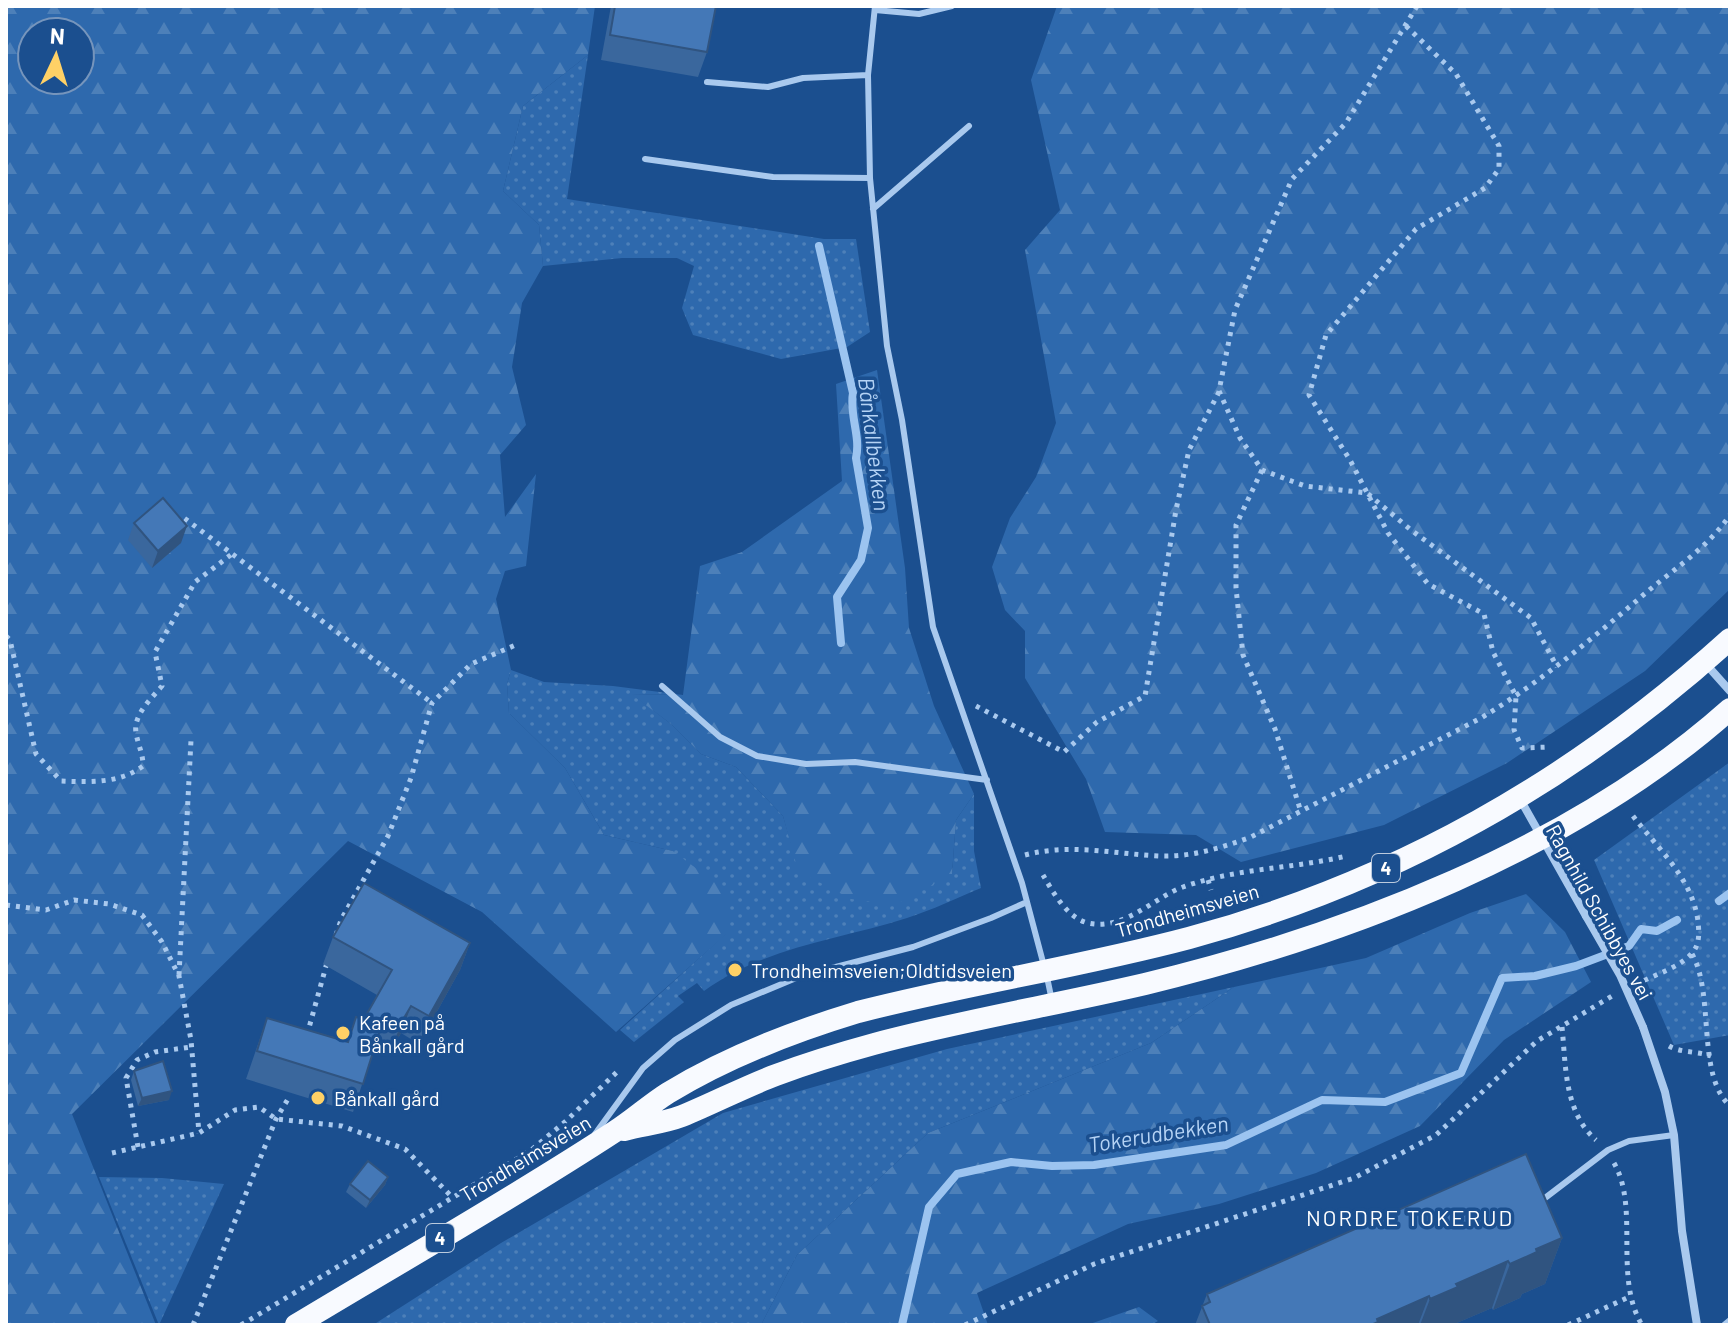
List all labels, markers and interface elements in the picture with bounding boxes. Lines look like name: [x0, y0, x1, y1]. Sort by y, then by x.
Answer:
north arrow: [16, 16, 96, 96]
text: N: [49, 22, 66, 49]
water label: Bånkallbekken: [854, 376, 896, 512]
street label: Ragnhild Schibbyes vei: [1542, 820, 1658, 1004]
road number: 4: [1372, 854, 1400, 882]
street label: Trondheimsveien: [1112, 878, 1262, 942]
place label: Trondheimsveien;Oldtidsveien: [751, 958, 1012, 982]
marker: Trondheimsveien;Oldtidsveien: [726, 961, 744, 979]
place label: Kafeen på Bånkall gård: [359, 1010, 465, 1057]
marker: Kafeen på Bånkall gård: [334, 1024, 352, 1042]
place label: Bånkall gård: [334, 1086, 440, 1110]
marker: Bånkall gård: [309, 1089, 327, 1107]
water label: Tokerudbekken: [1086, 1109, 1230, 1157]
street label: Trondheimsveien: [455, 1110, 595, 1206]
district label: NORDRE TOKERUD: [1306, 1204, 1514, 1230]
road number: 4: [426, 1224, 454, 1252]

